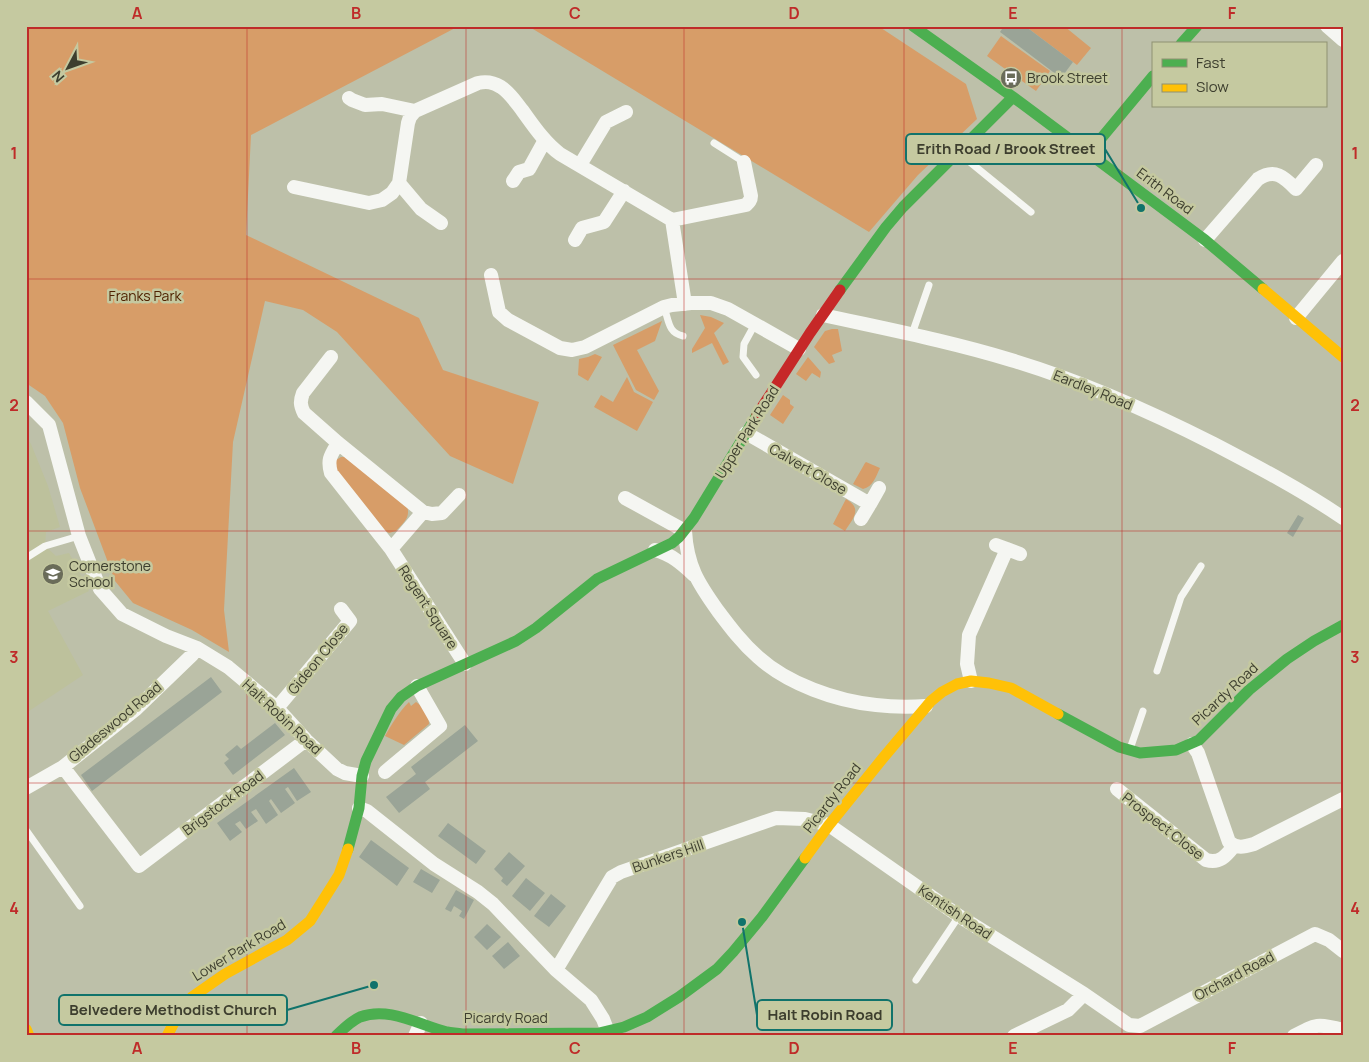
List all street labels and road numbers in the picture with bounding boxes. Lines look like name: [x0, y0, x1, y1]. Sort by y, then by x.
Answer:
street label: Erith Road: [1133, 163, 1197, 218]
street label: Eardley Road: [1051, 365, 1136, 414]
street label: Upper Park Road: [710, 382, 783, 482]
street label: Calvert Close: [766, 439, 850, 498]
street label: Regent Square: [394, 561, 463, 652]
street label: Gideon Close: [283, 619, 352, 698]
street label: Picardy Road: [1188, 658, 1262, 729]
street label: Halt Robin Road: [239, 675, 326, 758]
street label: Gladeswood Road: [64, 677, 165, 766]
street label: Picardy Road: [798, 759, 865, 837]
street label: Brigstock Road: [178, 766, 267, 839]
street label: Prospect Close: [1119, 788, 1208, 863]
street label: Bunkers Hill: [630, 834, 706, 877]
street label: Kentish Road: [915, 880, 996, 943]
street label: Lower Park Road: [189, 914, 289, 985]
street label: Orchard Road: [1190, 946, 1277, 1005]
street label: Picardy Road: [464, 1008, 548, 1027]

